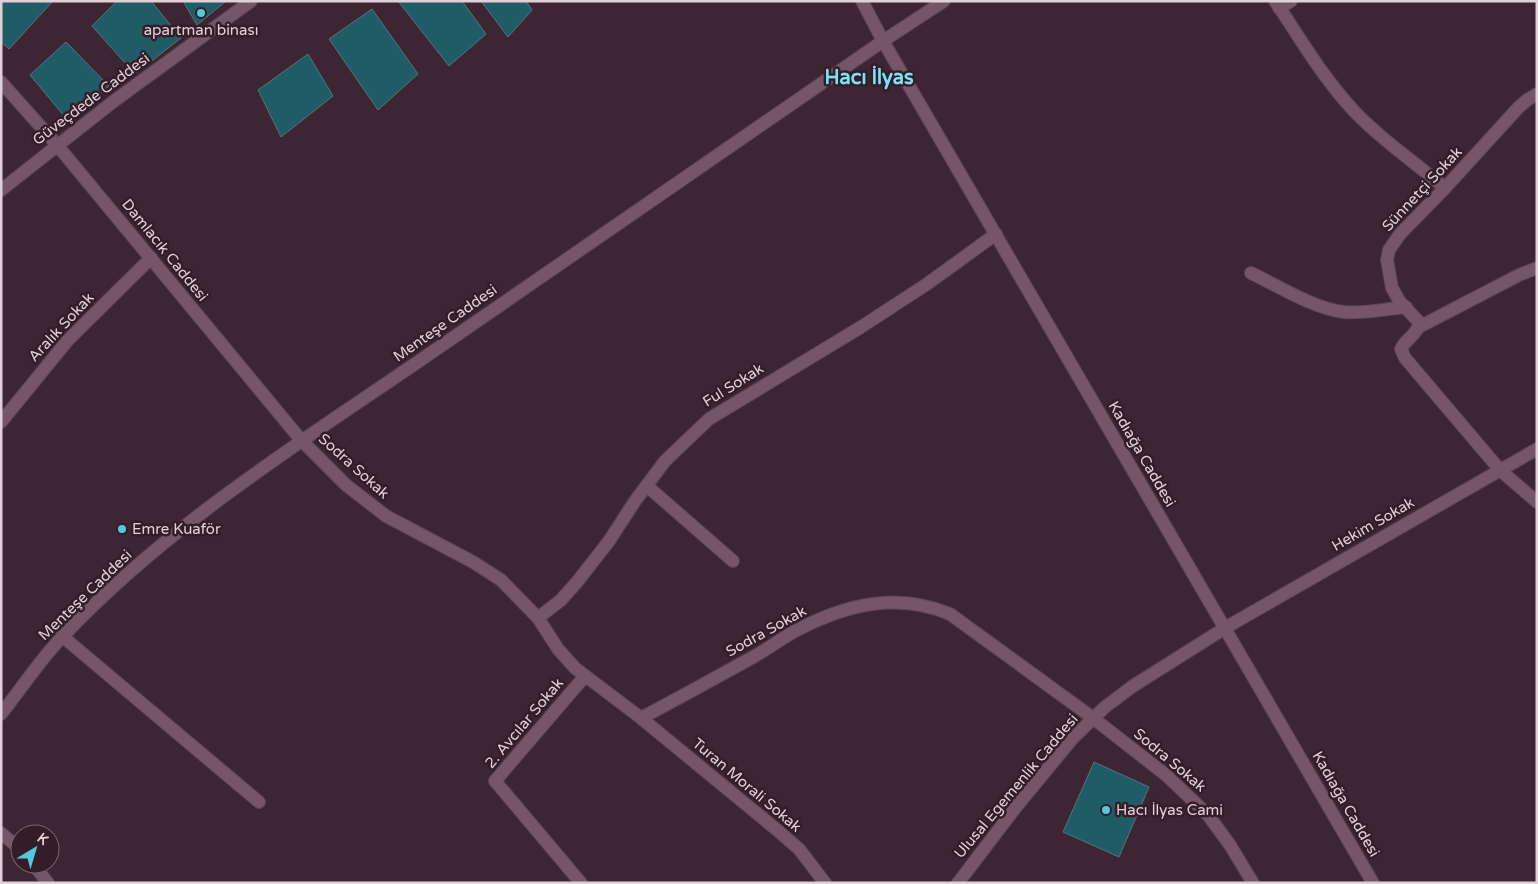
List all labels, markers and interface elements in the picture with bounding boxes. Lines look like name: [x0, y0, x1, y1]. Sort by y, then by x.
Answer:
marker: apartman binası: [195, 7, 207, 19]
place label: apartman binası: [144, 21, 258, 39]
street label: Güveçdede Caddesi: [29, 49, 153, 149]
district label: Hacı İlyas: [824, 65, 914, 90]
street label: Sünnetçi Sokak: [1378, 143, 1466, 235]
street label: Damlacık Caddesi: [118, 195, 212, 305]
street label: Menteşe Caddesi: [390, 280, 500, 366]
street label: Aralık Sokak: [24, 289, 98, 365]
street label: Ful Sokak: [699, 359, 767, 411]
street label: Kadıağa Caddesi: [1104, 398, 1180, 510]
street label: Sodra Sokak: [315, 430, 393, 502]
street label: Hekim Sokak: [1329, 493, 1417, 555]
place label: Emre Kuaför: [132, 520, 221, 538]
marker: Emre Kuaför: [116, 523, 128, 535]
street label: Menteşe Caddesi: [35, 546, 135, 644]
street label: Sodra Sokak: [723, 602, 809, 660]
street label: 2. Avcılar Sokak: [481, 674, 567, 772]
street label: Ulusal Egemenlik Caddesi: [950, 710, 1082, 862]
street label: Sodra Sokak: [1130, 725, 1210, 795]
street label: Turan Morali Sokak: [689, 734, 805, 836]
street label: Kadıağa Caddesi: [1308, 748, 1384, 860]
place label: Hacı İlyas Cami: [1116, 801, 1223, 819]
marker: Hacı İlyas Cami: [1100, 804, 1112, 816]
north arrow: [10, 824, 60, 874]
text: K: [34, 830, 52, 849]

